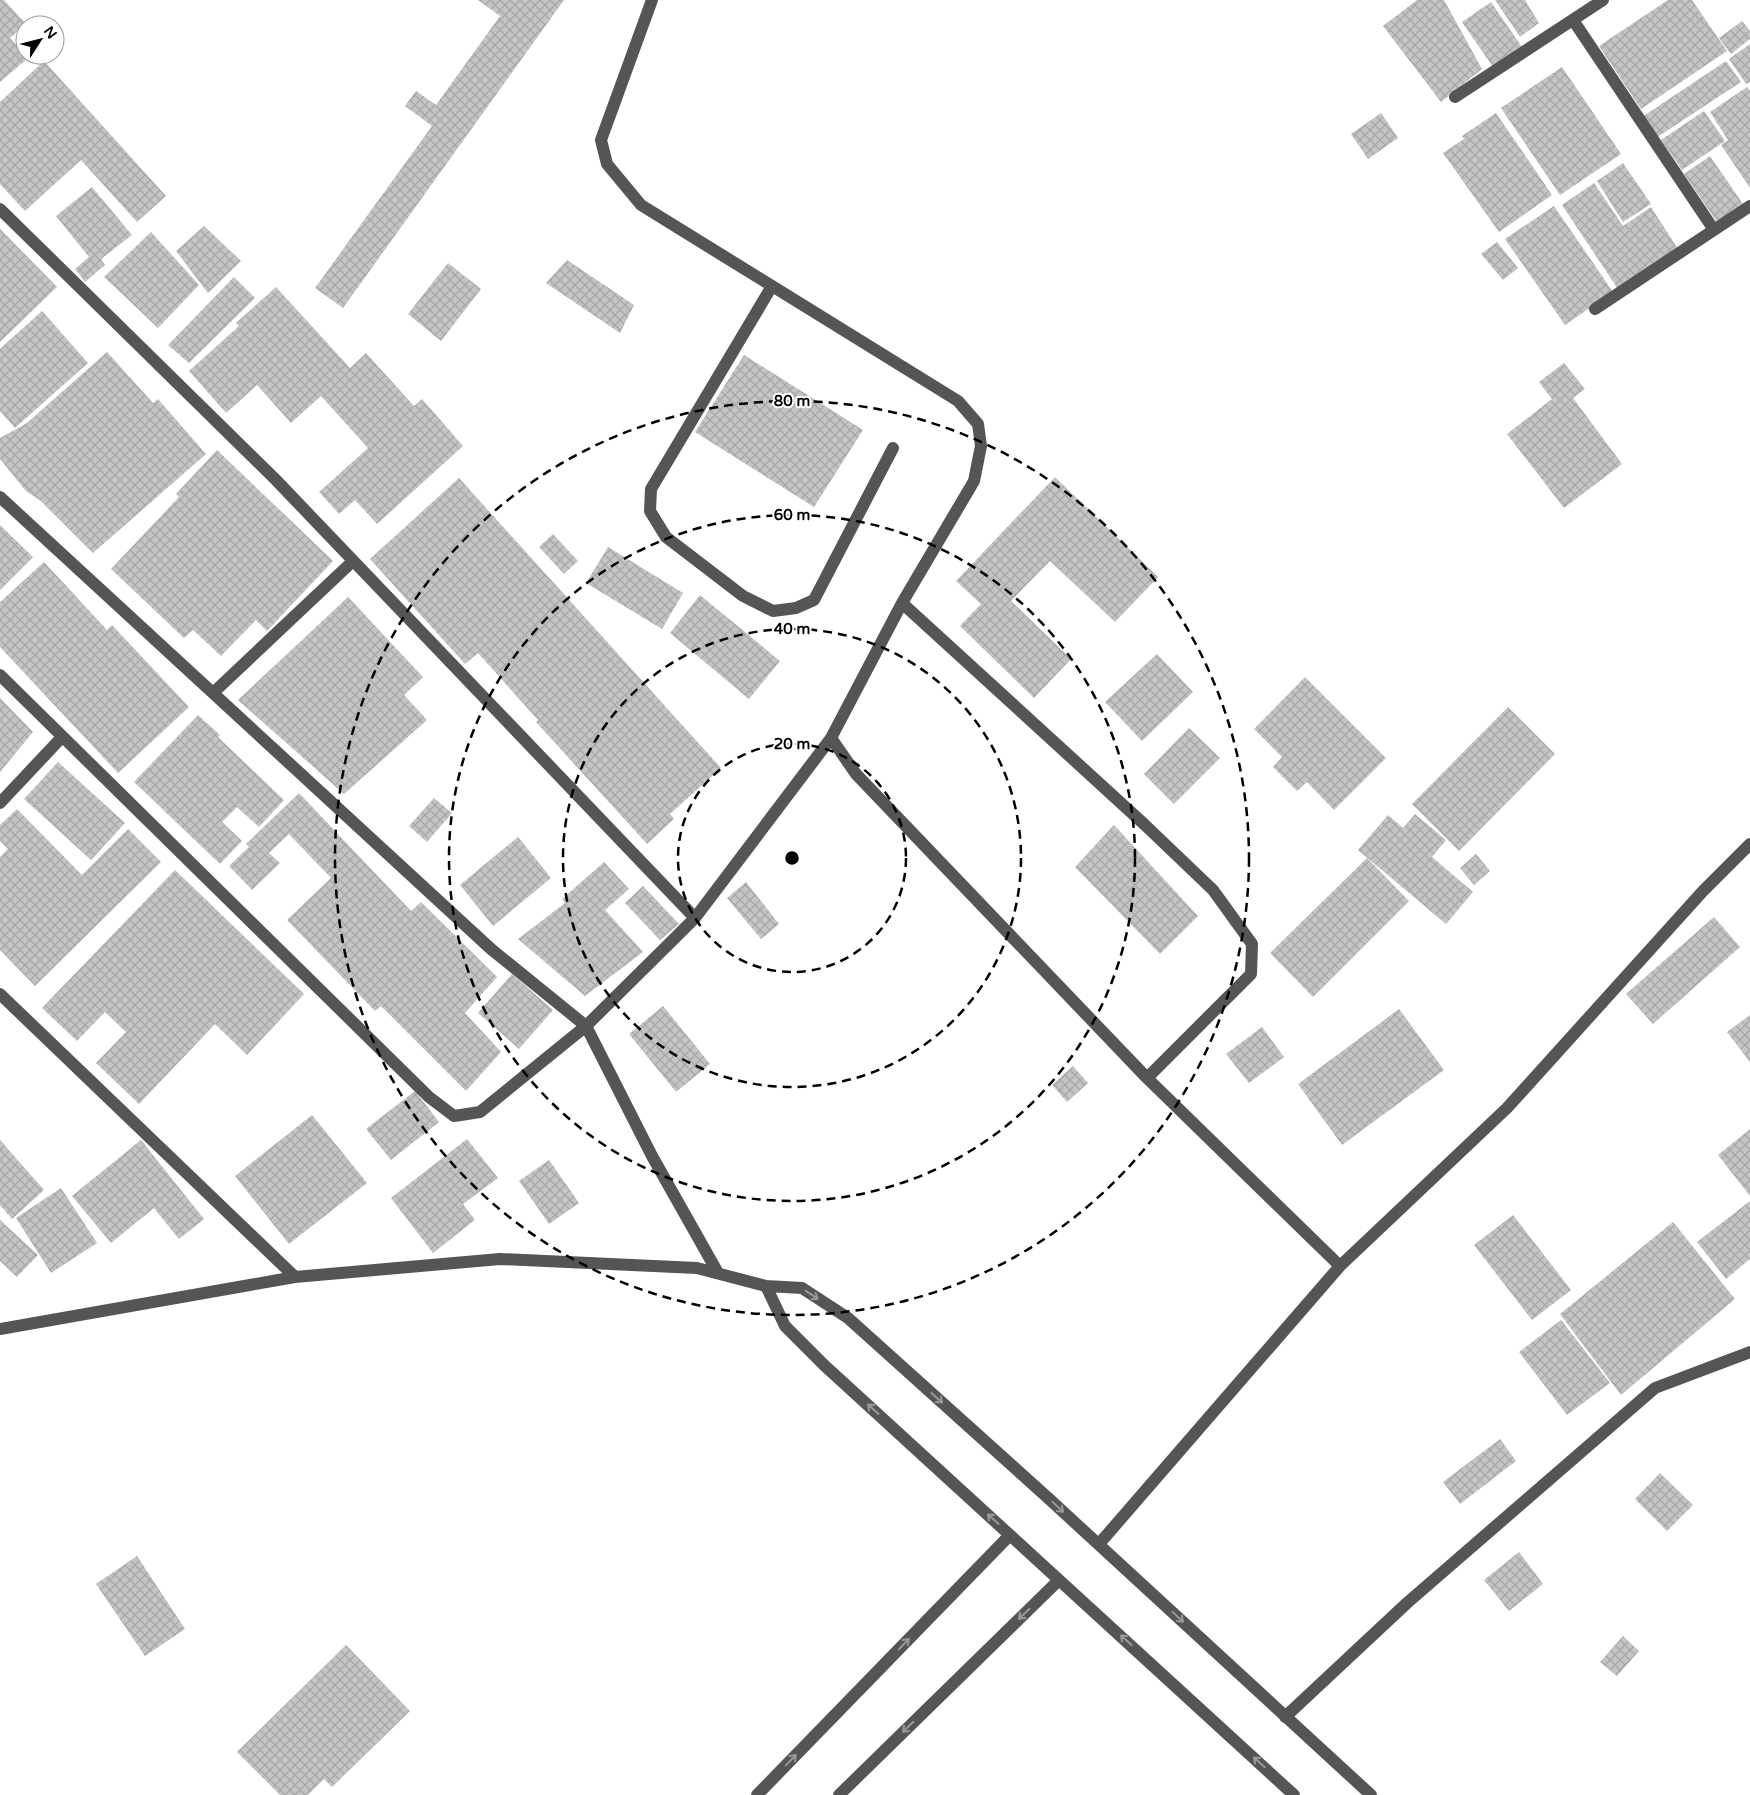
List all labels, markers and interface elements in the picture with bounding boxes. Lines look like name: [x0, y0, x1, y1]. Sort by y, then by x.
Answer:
north arrow: [15, 15, 65, 65]
text: N: [40, 23, 60, 42]
text: 80 m: [774, 392, 810, 410]
text: 60 m: [774, 506, 810, 524]
text: 40 m: [774, 620, 810, 638]
text: 20 m: [774, 735, 810, 753]
centre of rings: [783, 849, 801, 867]
one-way arrow: [805, 1290, 819, 1300]
one-way arrow: [931, 1392, 944, 1404]
one-way arrow: [866, 1404, 879, 1415]
one-way arrow: [1052, 1501, 1065, 1513]
one-way arrow: [986, 1513, 999, 1525]
one-way arrow: [1018, 1608, 1030, 1620]
one-way arrow: [1171, 1611, 1184, 1623]
one-way arrow: [1119, 1634, 1132, 1646]
one-way arrow: [898, 1638, 910, 1650]
one-way arrow: [902, 1721, 914, 1733]
one-way arrow: [785, 1754, 797, 1766]
one-way arrow: [1252, 1756, 1265, 1768]

